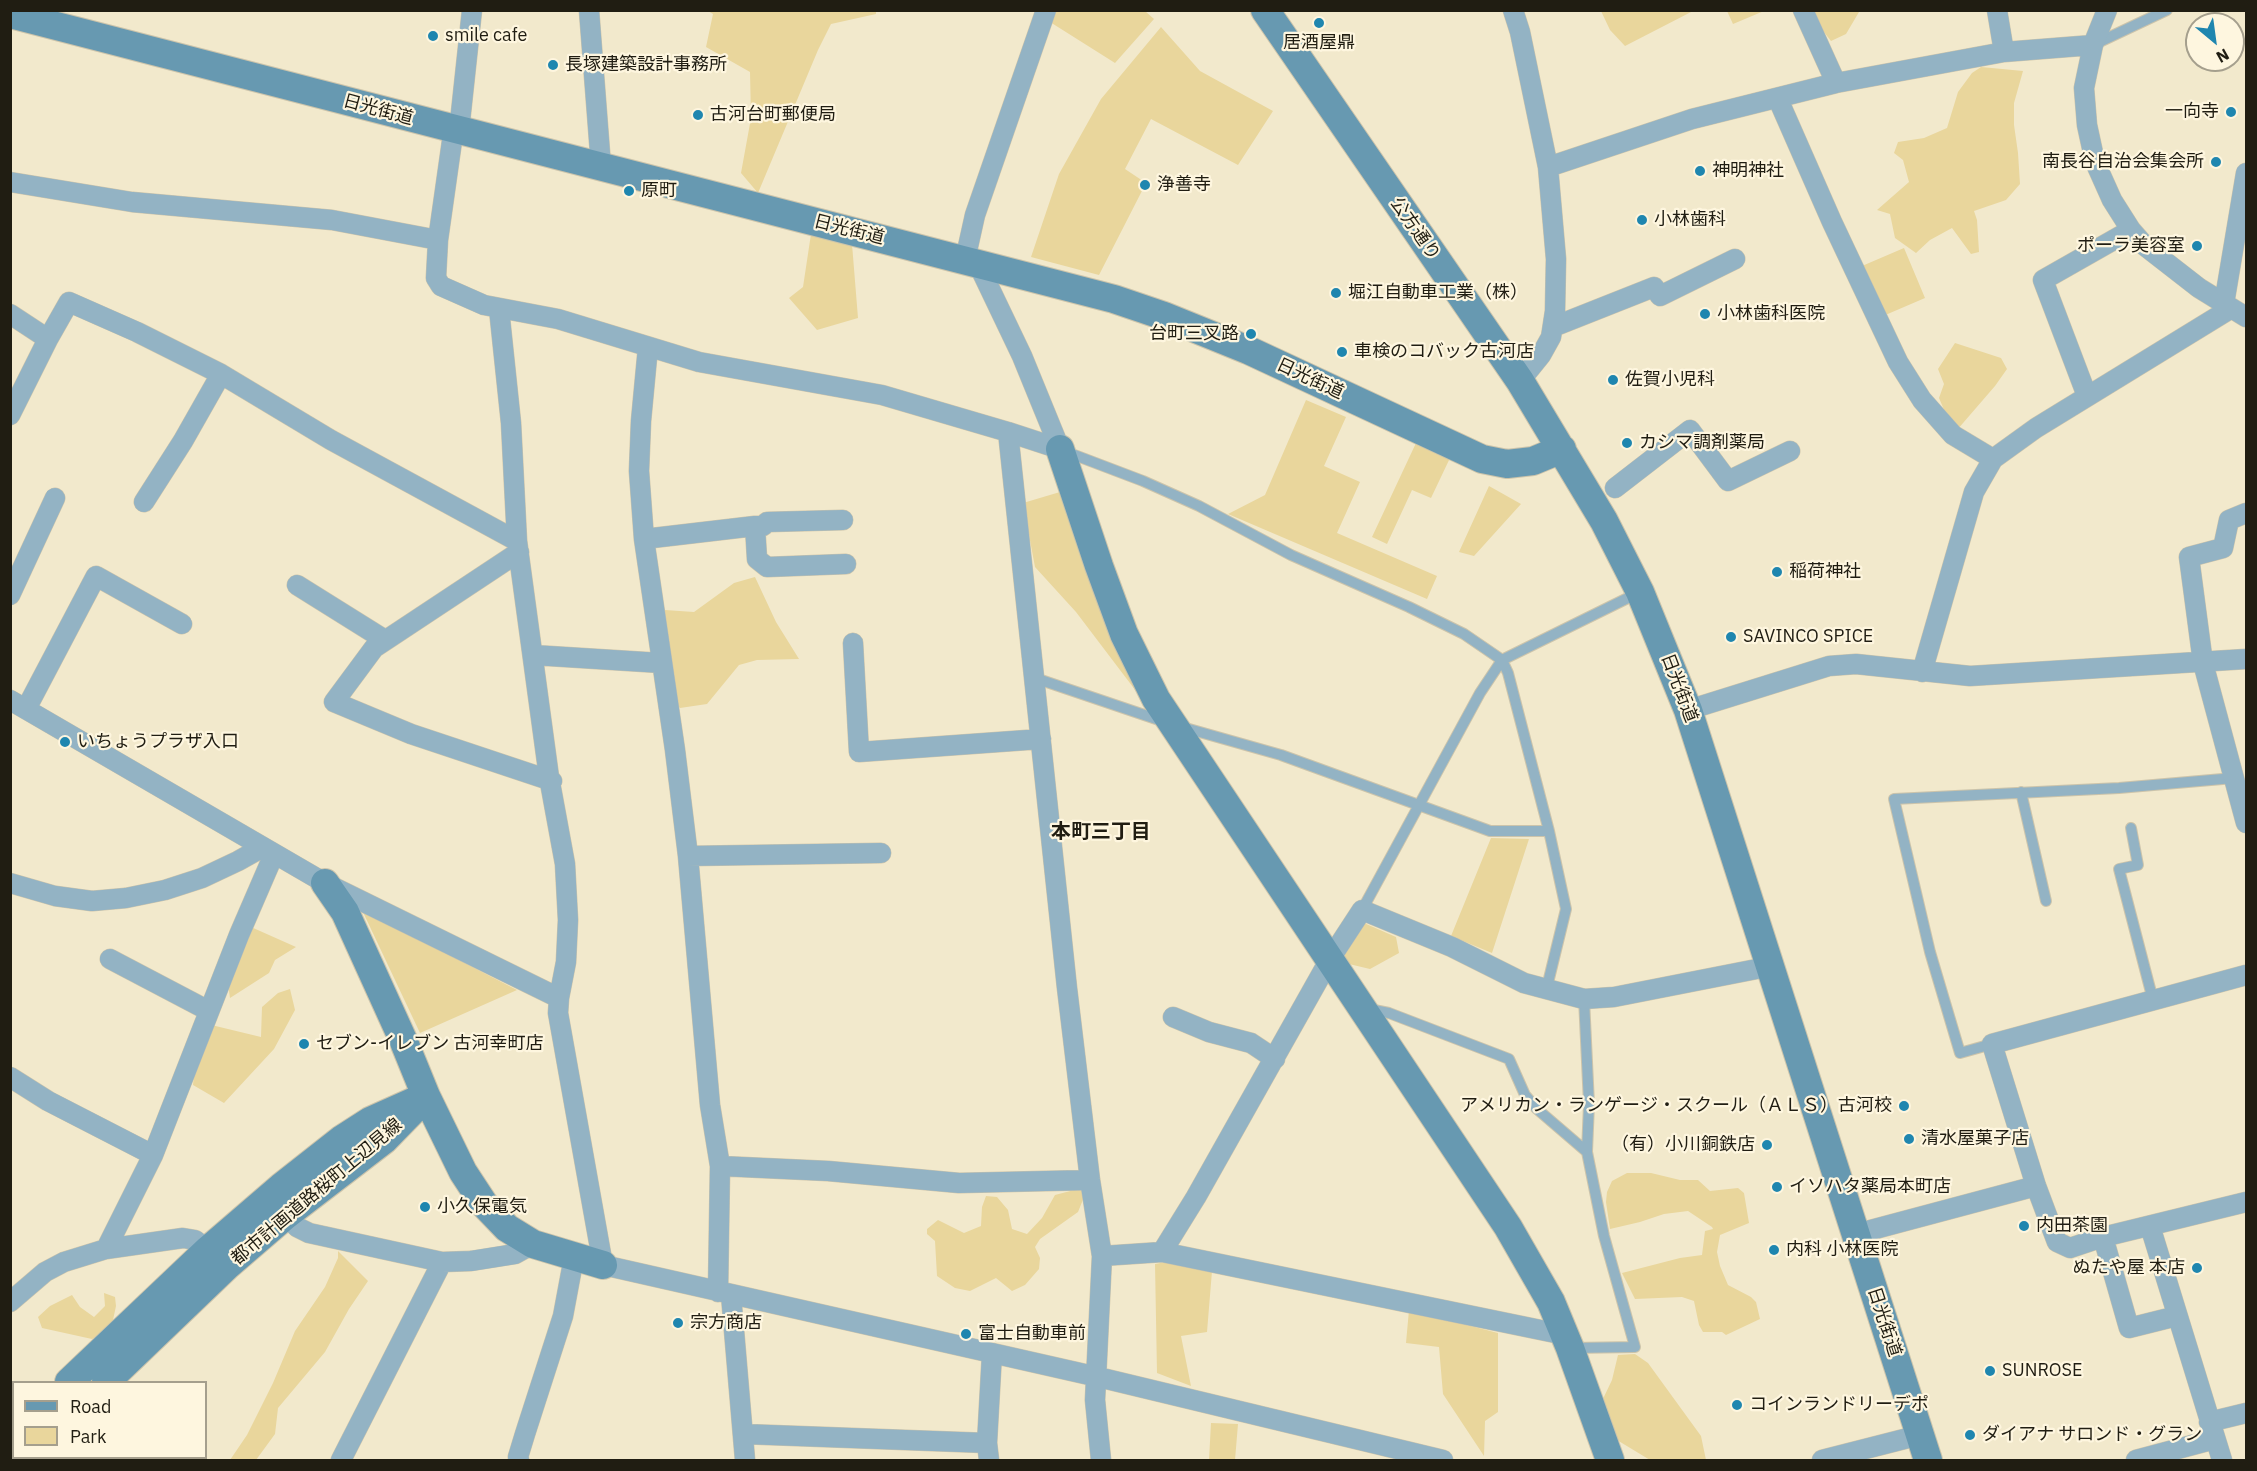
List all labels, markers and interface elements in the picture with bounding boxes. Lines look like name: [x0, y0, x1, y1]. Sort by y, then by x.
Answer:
north arrow: [2185, 12, 2245, 72]
marker: 居酒屋鼎: [1312, 16, 1326, 30]
place label: smile cafe: [445, 25, 527, 47]
marker: smile cafe: [426, 29, 440, 43]
place label: 居酒屋鼎: [1283, 32, 1355, 54]
text: N: [2213, 44, 2233, 68]
place label: 長塚建築設計事務所: [565, 54, 727, 76]
marker: 長塚建築設計事務所: [546, 58, 560, 72]
street label: 日光街道: [340, 90, 416, 130]
place label: 一向寺: [2165, 101, 2219, 123]
place label: 古河台町郵便局: [710, 104, 836, 126]
marker: 一向寺: [2224, 105, 2238, 119]
marker: 古河台町郵便局: [691, 108, 705, 122]
place label: 南長谷自治会集会所: [2042, 151, 2204, 173]
marker: 南長谷自治会集会所: [2209, 155, 2223, 169]
place label: 神明神社: [1712, 160, 1784, 182]
marker: 神明神社: [1693, 164, 1707, 178]
place label: 浄善寺: [1157, 174, 1211, 196]
marker: 浄善寺: [1138, 178, 1152, 192]
place label: 原町: [641, 180, 677, 202]
marker: 原町: [622, 184, 636, 198]
street label: 公方通り: [1386, 193, 1444, 265]
place label: 小林歯科: [1654, 209, 1726, 231]
street label: 日光街道: [811, 211, 887, 249]
marker: 小林歯科: [1635, 213, 1649, 227]
place label: ポーラ美容室: [2077, 235, 2185, 257]
marker: ポーラ美容室: [2190, 239, 2204, 253]
place label: 堀江自動車工業（株）: [1348, 282, 1528, 304]
marker: 堀江自動車工業（株）: [1329, 286, 1343, 300]
place label: 小林歯科医院: [1717, 303, 1825, 325]
marker: 小林歯科医院: [1698, 307, 1712, 321]
place label: 台町三叉路: [1149, 323, 1239, 345]
marker: 台町三叉路: [1244, 327, 1258, 341]
place label: 車検のコバック古河店: [1354, 341, 1534, 363]
marker: 車検のコバック古河店: [1335, 345, 1349, 359]
street label: 日光街道: [1273, 354, 1347, 404]
place label: 佐賀小児科: [1625, 369, 1715, 391]
marker: 佐賀小児科: [1606, 373, 1620, 387]
place label: カシマ調剤薬局: [1639, 432, 1765, 454]
marker: カシマ調剤薬局: [1620, 436, 1634, 450]
place label: 稲荷神社: [1789, 561, 1861, 583]
marker: 稲荷神社: [1770, 565, 1784, 579]
place label: SAVINCO SPICE: [1743, 626, 1873, 648]
marker: SAVINCO SPICE: [1724, 630, 1738, 644]
street label: 日光街道: [1656, 651, 1702, 725]
place label: いちょうプラザ入口: [77, 731, 239, 753]
marker: いちょうプラザ入口: [58, 735, 72, 749]
district label: 本町三丁目: [1051, 820, 1151, 844]
place label: セブン-イレブン 古河幸町店: [316, 1033, 543, 1055]
marker: セブン-イレブン 古河幸町店: [297, 1037, 311, 1051]
place label: アメリカン・ランゲージ・スクール（ＡＬＳ）古河校: [1460, 1095, 1892, 1117]
marker: アメリカン・ランゲージ・スクール（ＡＬＳ）古河校: [1897, 1099, 1911, 1113]
street label: 都市計画道路桜町上辺見線: [227, 1114, 407, 1270]
place label: 清水屋菓子店: [1921, 1128, 2029, 1150]
marker: 清水屋菓子店: [1902, 1132, 1916, 1146]
place label: （有）小川銅鉄店: [1611, 1134, 1755, 1156]
marker: （有）小川銅鉄店: [1760, 1138, 1774, 1152]
place label: イソハタ薬局本町店: [1789, 1176, 1951, 1198]
marker: イソハタ薬局本町店: [1770, 1180, 1784, 1194]
place label: 小久保電気: [437, 1196, 527, 1218]
marker: 小久保電気: [418, 1200, 432, 1214]
place label: 内田茶園: [2036, 1215, 2108, 1237]
marker: 内田茶園: [2017, 1219, 2031, 1233]
place label: 内科 小林医院: [1786, 1239, 1898, 1261]
marker: 内科 小林医院: [1767, 1243, 1781, 1257]
place label: ぬたや屋 本店: [2073, 1257, 2185, 1279]
marker: ぬたや屋 本店: [2190, 1261, 2204, 1275]
street label: 日光街道: [1863, 1284, 1905, 1360]
place label: 宗方商店: [690, 1312, 762, 1334]
marker: 宗方商店: [671, 1316, 685, 1330]
place label: 富士自動車前: [978, 1323, 1086, 1345]
marker: 富士自動車前: [959, 1327, 973, 1341]
place label: SUNROSE: [2002, 1360, 2082, 1382]
marker: SUNROSE: [1983, 1364, 1997, 1378]
legend: [12, 1381, 207, 1459]
place label: コインランドリーデポ: [1749, 1394, 1929, 1416]
text: Road: [70, 1395, 111, 1418]
marker: コインランドリーデポ: [1730, 1398, 1744, 1412]
place label: ダイアナ サロンド・グラン: [1982, 1424, 2202, 1446]
text: Park: [70, 1425, 106, 1448]
marker: ダイアナ サロンド・グラン: [1963, 1428, 1977, 1442]

